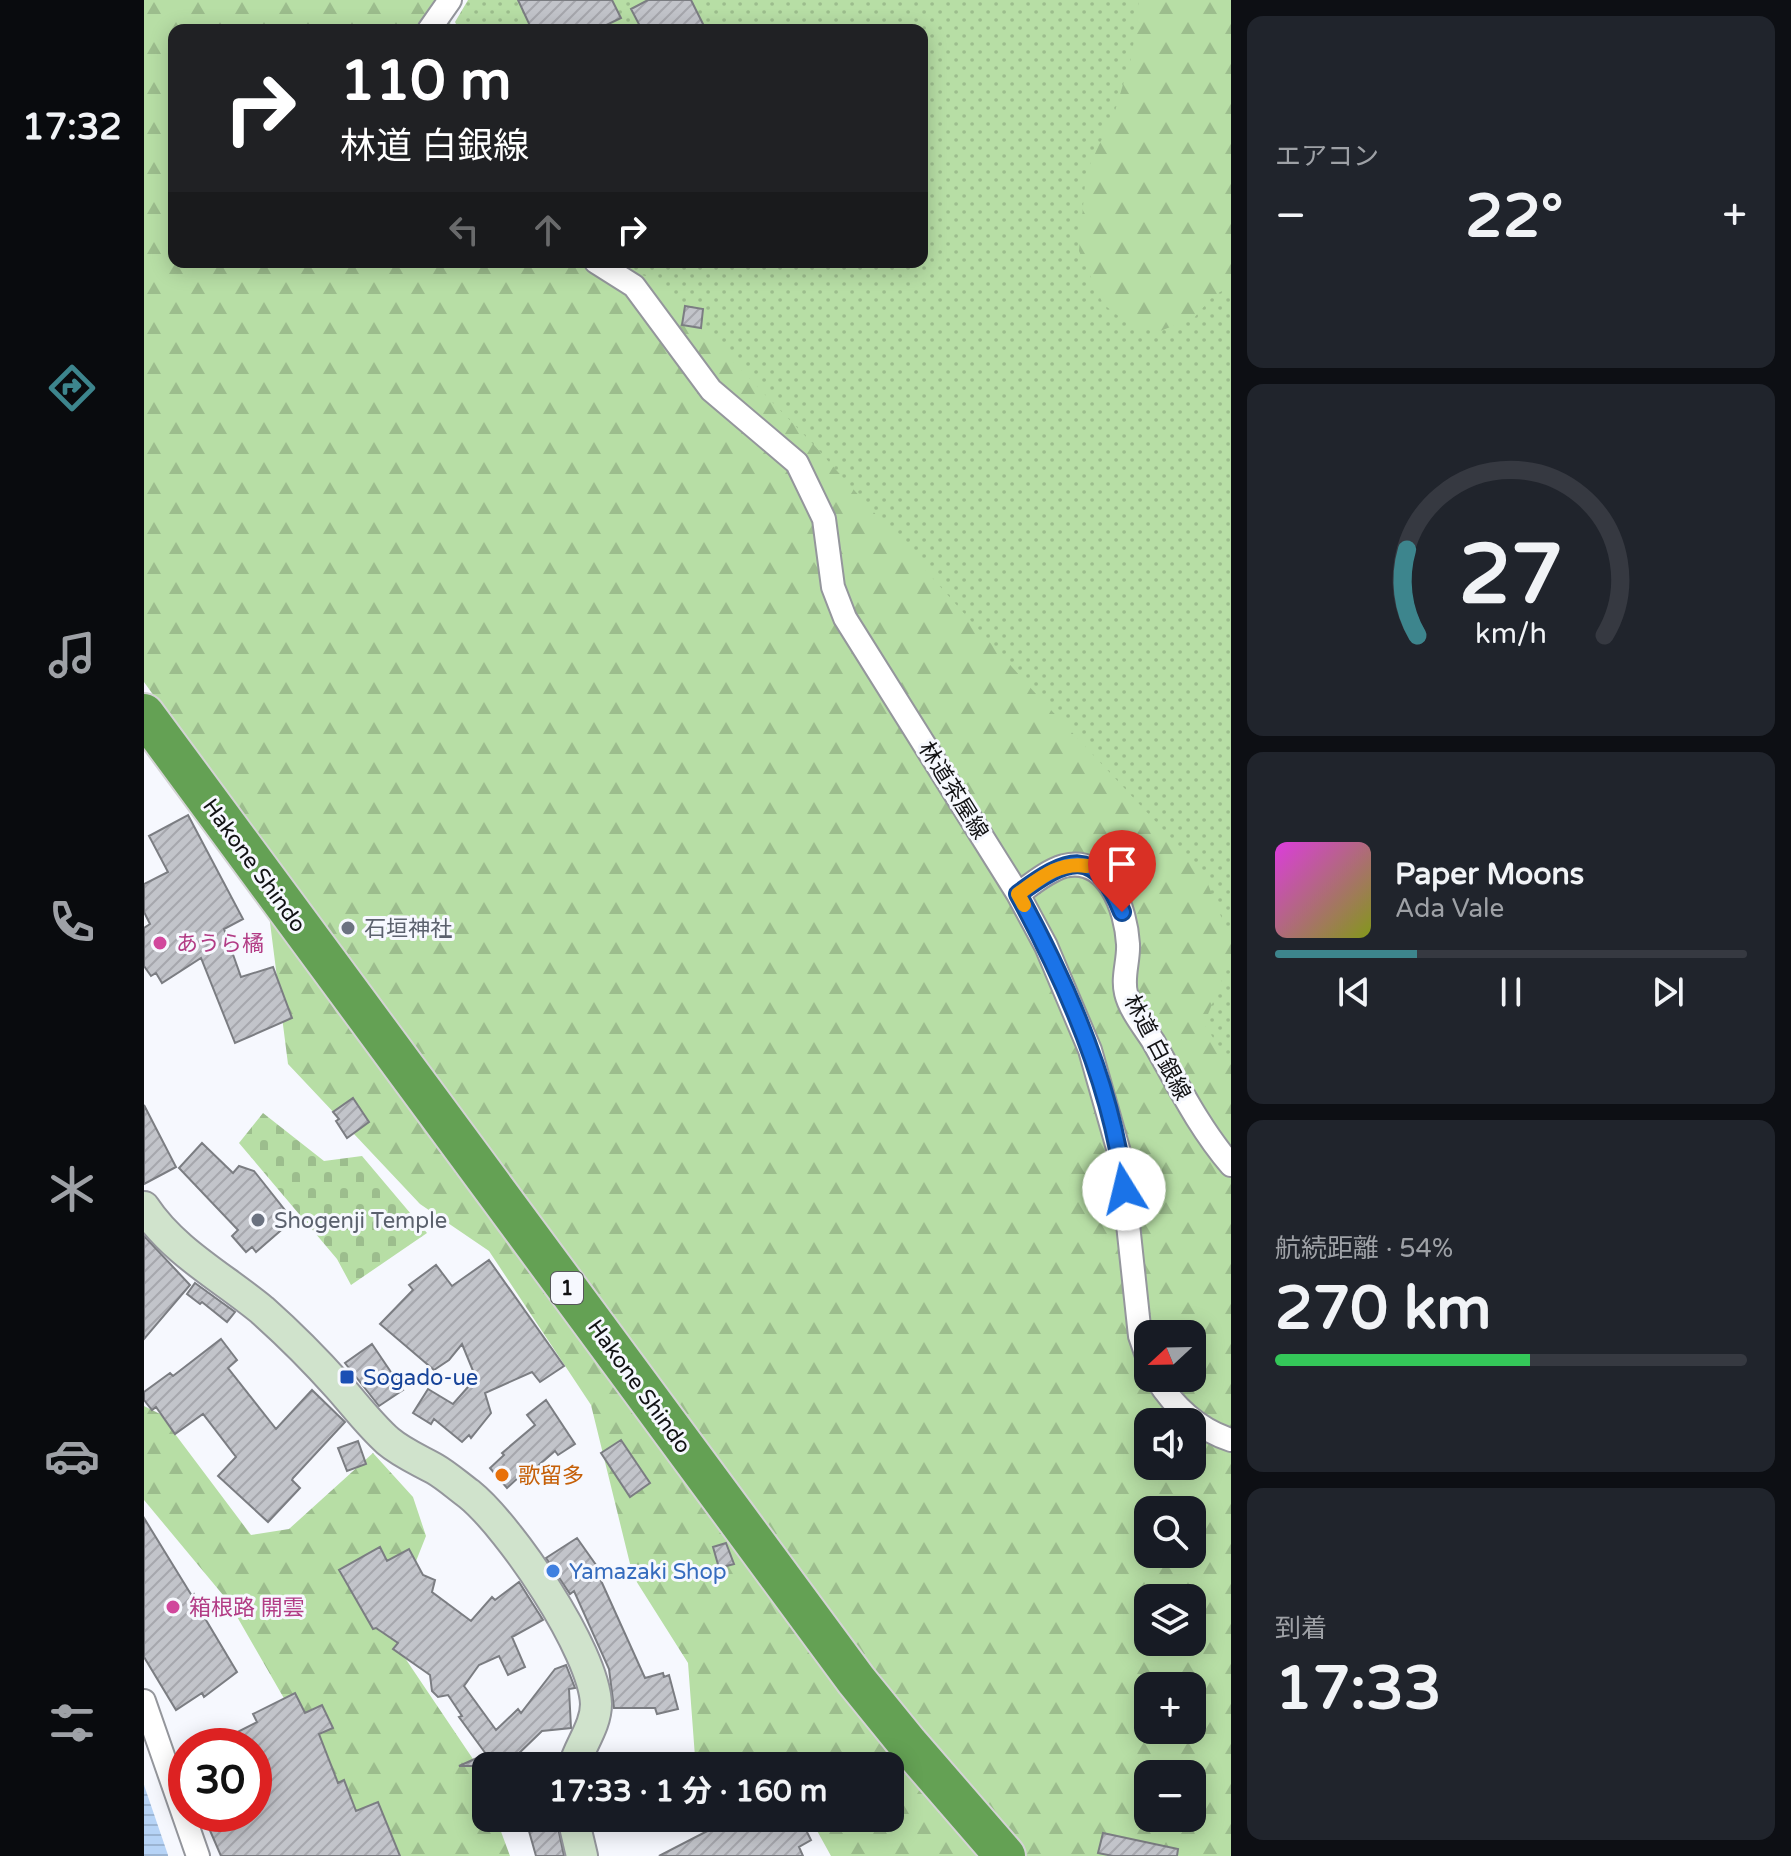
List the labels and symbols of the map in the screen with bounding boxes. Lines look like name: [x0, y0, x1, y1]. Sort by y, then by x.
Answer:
street label: 林道茶屋線: [913, 737, 993, 844]
street label: Hakone Shindo: [197, 794, 311, 937]
pin: [1088, 830, 1156, 912]
place label: 石垣神社: [364, 916, 452, 942]
marker: 石垣神社: [339, 919, 357, 937]
place label: あうら橘: [176, 931, 264, 957]
marker: あうら橘: [151, 934, 169, 952]
street label: 林道 白銀線: [1118, 990, 1196, 1105]
position arrow: [1082, 1147, 1166, 1231]
place label: Shogenji Temple: [274, 1208, 447, 1234]
marker: Shogenji Temple: [249, 1211, 267, 1229]
road number: 1: [551, 1272, 583, 1304]
street label: Hakone Shindo: [582, 1315, 696, 1458]
north arrow: [1134, 1320, 1206, 1392]
place label: Sogado-ue: [363, 1365, 478, 1391]
marker: Sogado-ue: [338, 1368, 356, 1386]
place label: 歌留多: [518, 1463, 584, 1489]
marker: 歌留多: [493, 1466, 511, 1484]
place label: Yamazaki Shop: [569, 1559, 727, 1585]
marker: Yamazaki Shop: [544, 1562, 562, 1580]
place label: 箱根路 開雲: [189, 1595, 305, 1621]
marker: 箱根路 開雲: [164, 1598, 182, 1616]
speed limit sign: 30: [168, 1728, 272, 1832]

